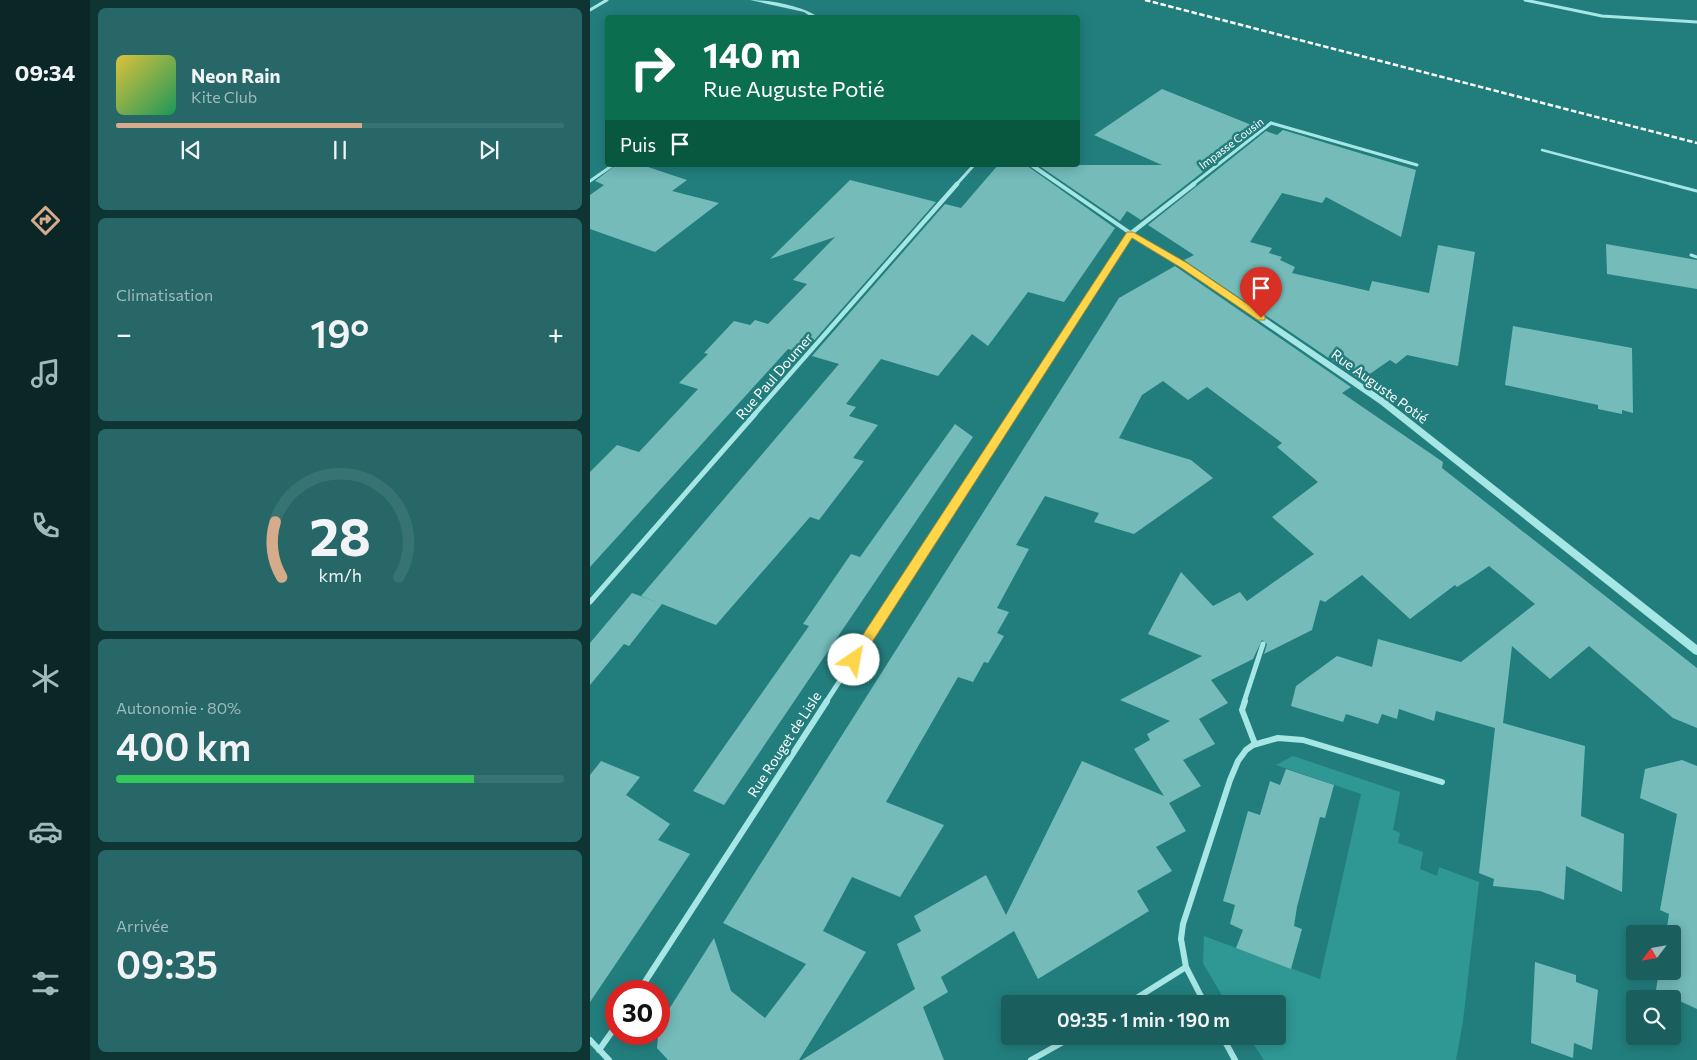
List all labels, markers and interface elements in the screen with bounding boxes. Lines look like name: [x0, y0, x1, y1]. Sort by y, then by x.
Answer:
text: 140 m: [703, 32, 801, 75]
icon: right: [620, 35, 685, 100]
text: 09:34: [15, 59, 75, 86]
text: Neon Rain: [191, 64, 281, 87]
text: Rue Auguste Potié: [703, 75, 885, 102]
text: Kite Club: [191, 87, 257, 106]
street label: Impasse Cousin: [1196, 115, 1266, 171]
icon: arrive: [666, 130, 694, 158]
text: Puis: [620, 133, 656, 156]
icon: previous: [177, 136, 205, 164]
icon: pause: [326, 136, 354, 164]
icon: next: [475, 136, 503, 164]
icon: directions: [28, 203, 63, 238]
pin: [1240, 267, 1282, 318]
icon: arrive: [1247, 274, 1275, 302]
text: Climatisation: [116, 285, 213, 304]
text: 19°: [310, 309, 369, 356]
text: −: [116, 316, 132, 350]
text: +: [548, 316, 564, 350]
street label: Rue Paul Doumer: [732, 329, 816, 423]
street label: Rue Auguste Potié: [1328, 345, 1432, 427]
icon: music: [28, 356, 63, 391]
text: 28: [309, 503, 371, 567]
icon: phone: [28, 508, 63, 543]
text: km/h: [318, 564, 362, 586]
position arrow: [827, 633, 879, 685]
icon: climate: [28, 661, 63, 696]
street label: Rue Rouget de Lisle: [744, 688, 824, 800]
text: Autonomie · 80%: [116, 698, 241, 717]
text: 400 km: [116, 722, 251, 769]
icon: car: [28, 814, 63, 849]
text: Arrivée: [116, 916, 169, 935]
north arrow: [1626, 925, 1681, 980]
map controls: [1626, 925, 1681, 1045]
text: 09:35: [116, 940, 218, 987]
icon: filters: [28, 966, 63, 1001]
speed limit sign: 30: [605, 980, 670, 1045]
button: search: [1626, 990, 1681, 1045]
text: 09:35 · 1 min · 190 m: [1057, 1008, 1230, 1031]

